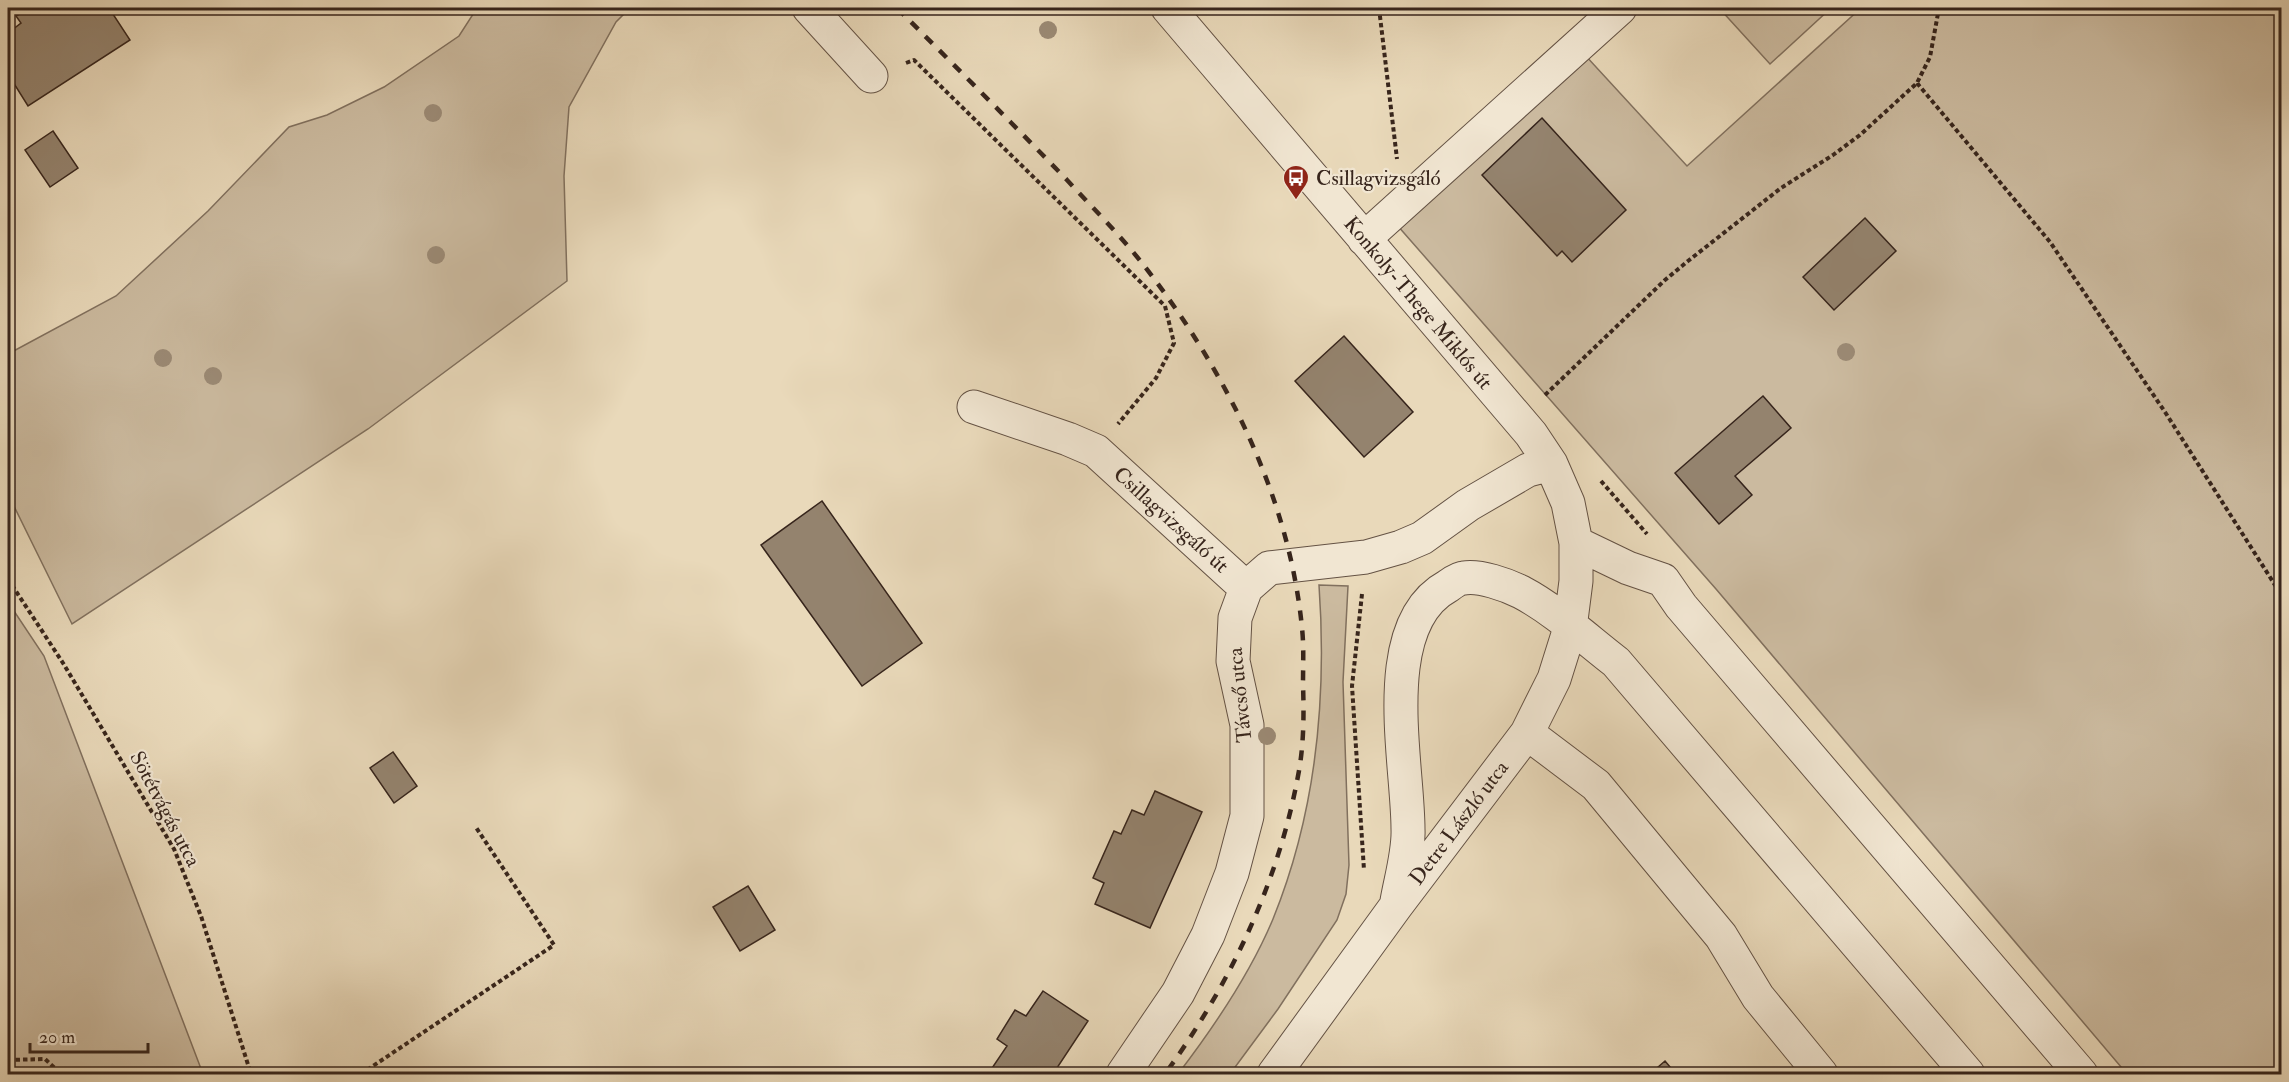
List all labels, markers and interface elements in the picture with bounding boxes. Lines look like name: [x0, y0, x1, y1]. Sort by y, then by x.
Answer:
bus stop icon: Csillagvizsgáló: [1281, 163, 1311, 201]
place label: Csillagvizsgáló: [1316, 165, 1441, 192]
street label: Konkoly-Thege Miklós út: [1338, 211, 1498, 395]
street label: Csillagvizsgáló út: [1107, 461, 1235, 579]
street label: Távcső utca: [1222, 646, 1258, 744]
street label: Sötétvágás utca: [123, 747, 207, 872]
street label: Detre László utca: [1403, 755, 1515, 891]
scale bar: [30, 1016, 148, 1054]
text: 20 m: [39, 1026, 75, 1049]

